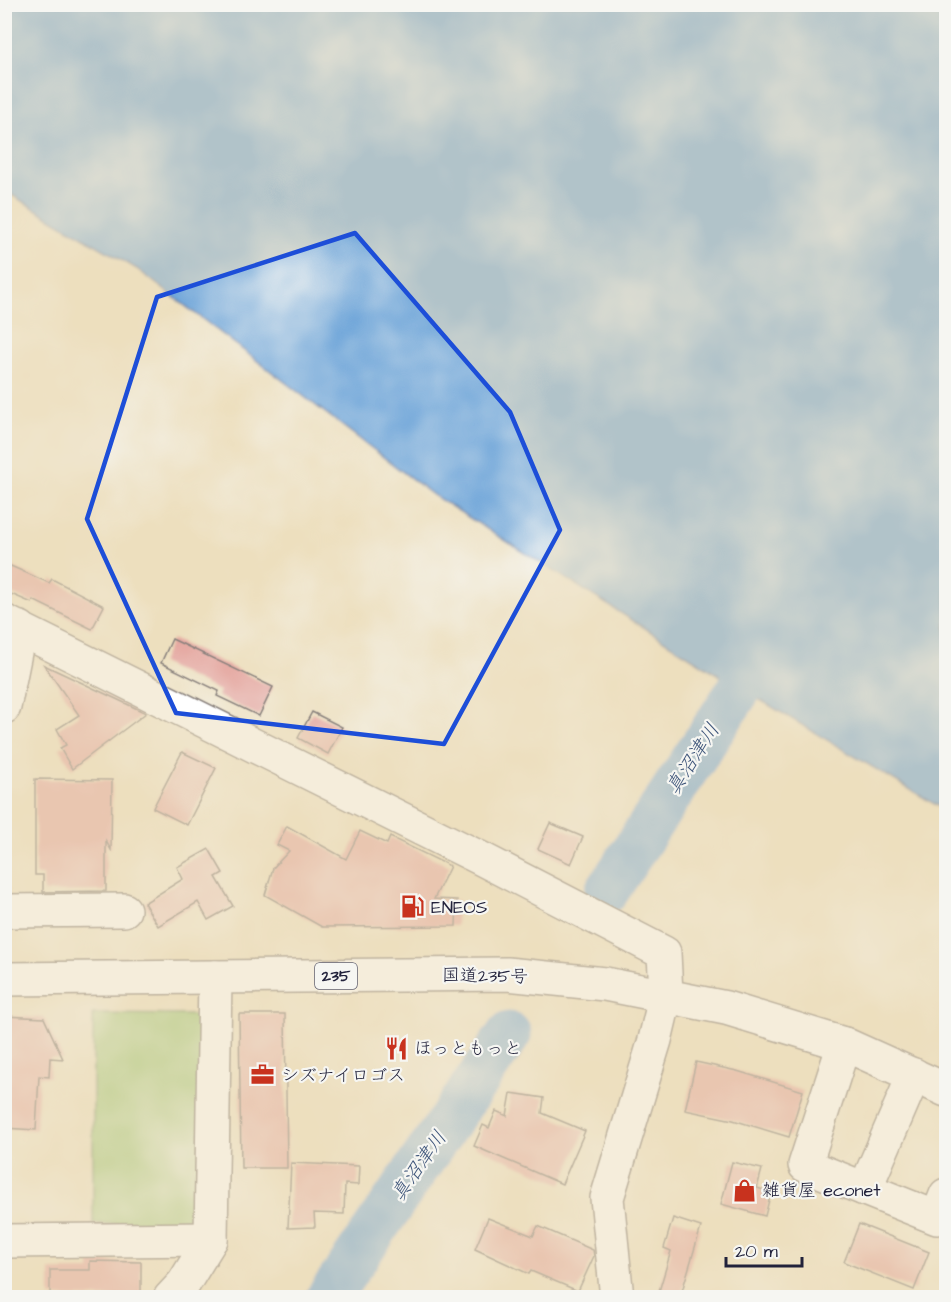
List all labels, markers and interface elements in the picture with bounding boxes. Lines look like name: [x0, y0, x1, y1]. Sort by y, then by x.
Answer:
water label: 真沼津川: [659, 718, 727, 800]
fuel station icon: ENEOS: [400, 894, 426, 920]
place label: ENEOS: [431, 895, 487, 920]
road number: 235: [315, 963, 357, 989]
street label: 国道235号: [442, 963, 528, 989]
restaurant icon: ほっともっと: [383, 1035, 409, 1061]
place label: ほっともっと: [414, 1036, 522, 1061]
office icon: シズナイロゴス: [250, 1062, 276, 1088]
place label: シズナイロゴス: [281, 1063, 405, 1088]
water label: 真沼津川: [385, 1125, 453, 1207]
shop icon: 雑貨屋 econet: [731, 1177, 757, 1203]
place label: 雑貨屋 econet: [762, 1178, 881, 1203]
scale bar: [726, 1230, 802, 1268]
text: 20 m: [735, 1239, 778, 1264]

